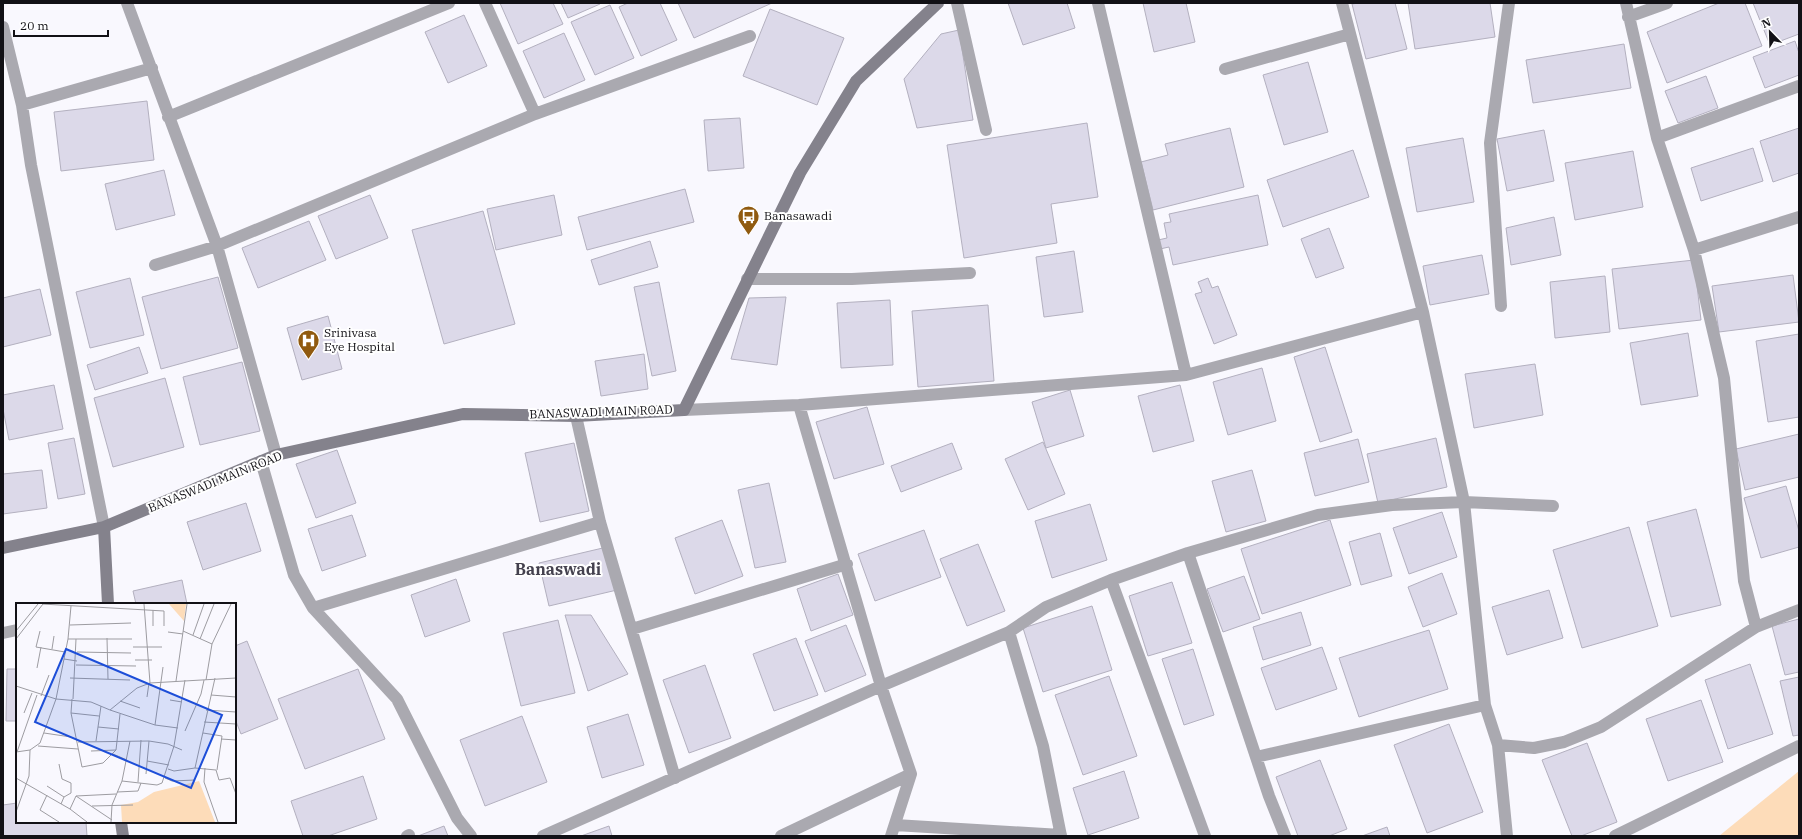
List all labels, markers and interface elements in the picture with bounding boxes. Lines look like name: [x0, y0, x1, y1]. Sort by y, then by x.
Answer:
scale bar: [14, 12, 108, 38]
north arrow: [1750, 12, 1790, 52]
text: N: [1759, 15, 1773, 31]
text: 20 m: [20, 18, 49, 33]
bus stop icon: Banasawadi: [735, 203, 761, 236]
place label: Banasawadi: [764, 208, 832, 223]
place label: Srinivasa Eye Hospital: [324, 325, 395, 354]
hospital icon: Srinivasa Eye Hospital: [296, 327, 322, 360]
street label: BANASWADI MAIN ROAD: [529, 402, 673, 421]
street label: BANASWADI MAIN ROAD: [146, 448, 284, 515]
district label: Banaswadi: [515, 559, 601, 579]
inset map: [16, 603, 236, 823]

